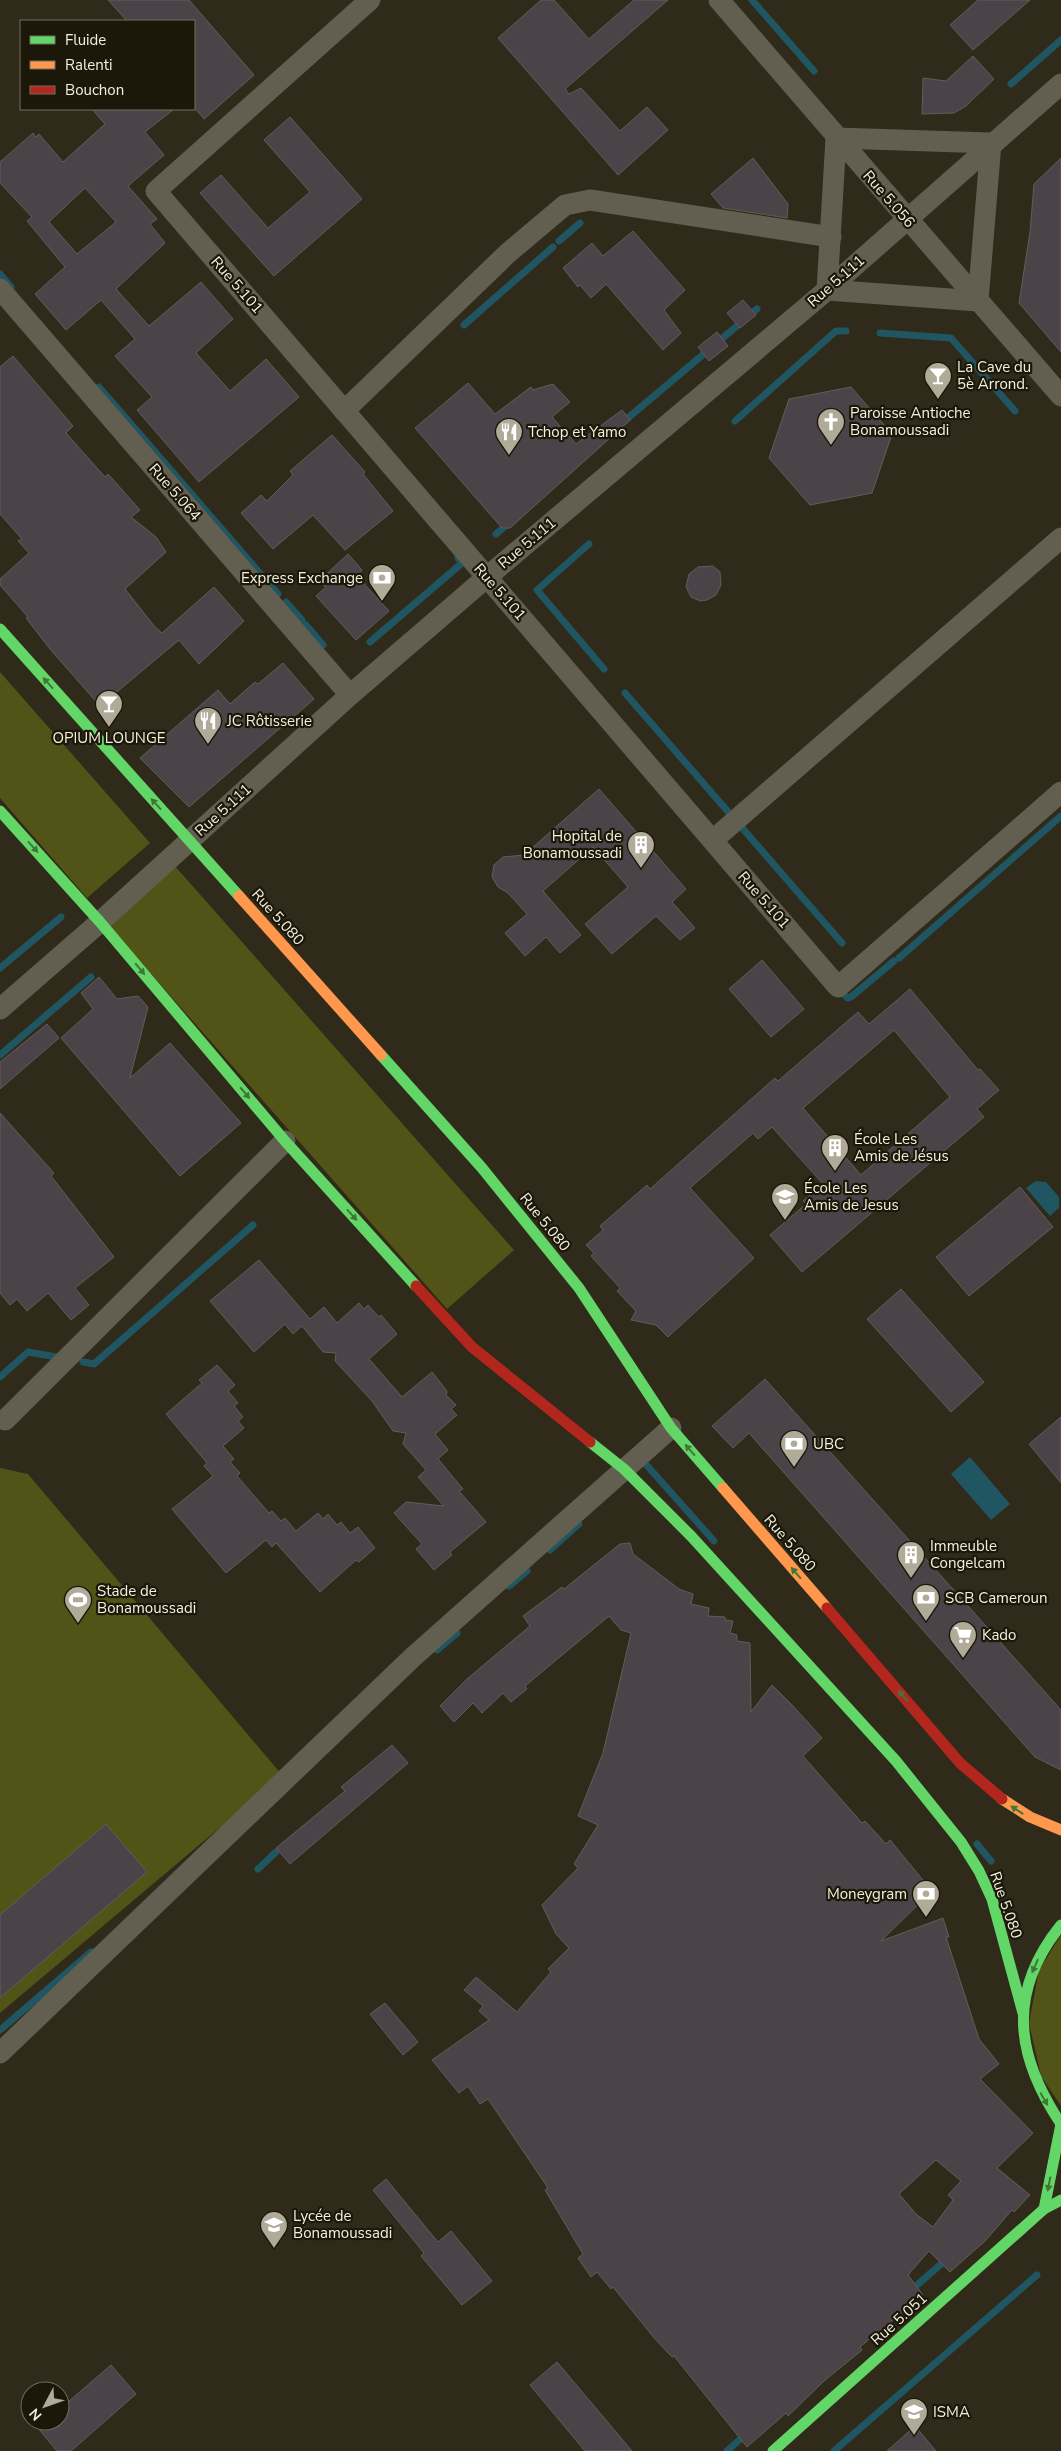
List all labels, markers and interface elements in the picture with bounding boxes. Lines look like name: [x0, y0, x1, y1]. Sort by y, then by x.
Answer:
legend: [20, 20, 195, 110]
text: Fluide: [65, 30, 106, 50]
text: Ralenti: [65, 55, 113, 75]
text: Bouchon: [65, 80, 124, 100]
street label: Rue 5.056: [859, 166, 919, 232]
street label: Rue 5.111: [803, 251, 869, 311]
street label: Rue 5.101: [207, 252, 267, 318]
place label: La Cave du 5è Arrond.: [957, 357, 1031, 394]
bar icon: La Cave du 5è Arrond.: [923, 361, 953, 400]
place label: Paroisse Antioche Bonamoussadi: [850, 403, 970, 440]
church icon: Paroisse Antioche Bonamoussadi: [816, 407, 846, 446]
restaurant icon: Tchop et Yamo: [494, 417, 524, 456]
place label: Tchop et Yamo: [528, 422, 626, 442]
street label: Rue 5.064: [145, 459, 205, 525]
street label: Rue 5.111: [494, 513, 560, 573]
street label: Rue 5.101: [470, 559, 530, 625]
bank icon: Express Exchange: [367, 563, 397, 602]
place label: Express Exchange: [241, 568, 363, 588]
one-way arrow: [42, 677, 54, 689]
bar icon: OPIUM LOUNGE: [94, 689, 124, 728]
restaurant icon: JC Rôtisserie: [193, 706, 223, 745]
place label: JC Rôtisserie: [226, 711, 312, 731]
place label: OPIUM LOUNGE: [52, 728, 166, 748]
street label: Rue 5.111: [190, 779, 256, 841]
one-way arrow: [150, 798, 162, 810]
place label: Hopital de Bonamoussadi: [523, 826, 622, 863]
building icon: Hopital de Bonamoussadi: [626, 830, 656, 869]
one-way arrow: [27, 840, 38, 853]
street label: Rue 5.101: [734, 867, 794, 933]
street label: Rue 5.080: [247, 884, 309, 950]
one-way arrow: [134, 962, 145, 975]
one-way arrow: [239, 1087, 250, 1100]
place label: École Les Amis de Jésus: [854, 1129, 949, 1166]
building icon: École Les Amis de Jésus: [820, 1133, 850, 1172]
place label: École Les Amis de Jesus: [804, 1178, 899, 1215]
school or university icon: École Les Amis de Jesus: [770, 1182, 800, 1221]
street label: Rue 5.080: [515, 1189, 575, 1255]
one-way arrow: [346, 1209, 358, 1221]
bank icon: UBC: [779, 1429, 809, 1468]
place label: UBC: [813, 1434, 844, 1454]
one-way arrow: [685, 1444, 696, 1456]
street label: Rue 5.080: [760, 1510, 820, 1576]
place label: Immeuble Congelcam: [930, 1536, 1005, 1573]
building icon: Immeuble Congelcam: [896, 1540, 926, 1579]
one-way arrow: [790, 1567, 802, 1579]
place label: Stade de Bonamoussadi: [97, 1581, 196, 1618]
bank icon: SCB Cameroun: [911, 1583, 941, 1622]
sports icon: Stade de Bonamoussadi: [63, 1585, 93, 1624]
place label: SCB Cameroun: [945, 1588, 1047, 1608]
supermarket icon: Kado: [948, 1620, 978, 1659]
place label: Kado: [982, 1625, 1016, 1645]
one-way arrow: [897, 1689, 908, 1702]
one-way arrow: [1010, 1805, 1023, 1815]
street label: Rue 5.080: [985, 1869, 1027, 1941]
bank icon: Moneygram: [911, 1879, 941, 1918]
place label: Moneygram: [827, 1884, 907, 1904]
one-way arrow: [1031, 1958, 1040, 1973]
one-way arrow: [1039, 2093, 1048, 2106]
one-way arrow: [1045, 2176, 1053, 2191]
place label: Lycée de Bonamoussadi: [293, 2206, 392, 2243]
school or university icon: Lycée de Bonamoussadi: [259, 2210, 289, 2249]
street label: Rue 5.051: [866, 2288, 932, 2350]
north arrow: [20, 2381, 70, 2431]
school or university icon: ISMA: [899, 2397, 929, 2436]
place label: ISMA: [933, 2402, 970, 2422]
text: N: [25, 2404, 46, 2424]

